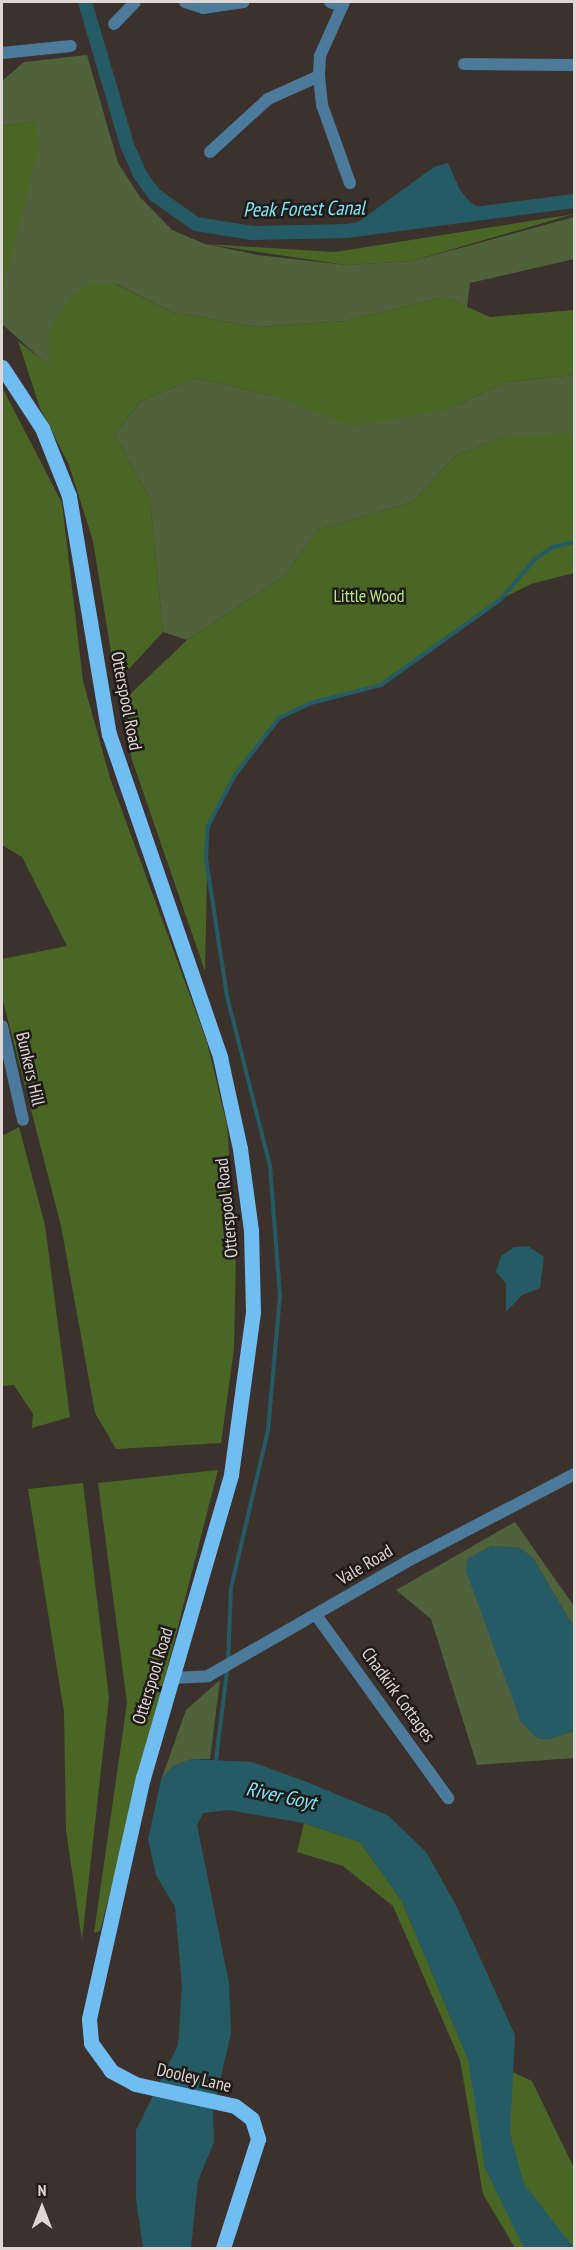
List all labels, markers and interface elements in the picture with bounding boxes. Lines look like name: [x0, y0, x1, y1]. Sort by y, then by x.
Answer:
water label: Peak Forest Canal: [243, 196, 365, 222]
park label: Little Wood: [333, 585, 405, 607]
street label: Otterspool Road: [106, 650, 146, 752]
street label: Bunkers Hill: [11, 1030, 49, 1108]
street label: Otterspool Road: [211, 1157, 243, 1259]
street label: Vale Road: [333, 1540, 397, 1590]
street label: Otterspool Road: [128, 1625, 178, 1727]
street label: Chadkirk Cottages: [356, 1643, 440, 1747]
water label: River Goyt: [244, 1777, 318, 1815]
street label: Dooley Lane: [154, 2059, 234, 2097]
north arrow: [12, 2178, 72, 2238]
text: N: [38, 2180, 46, 2200]

